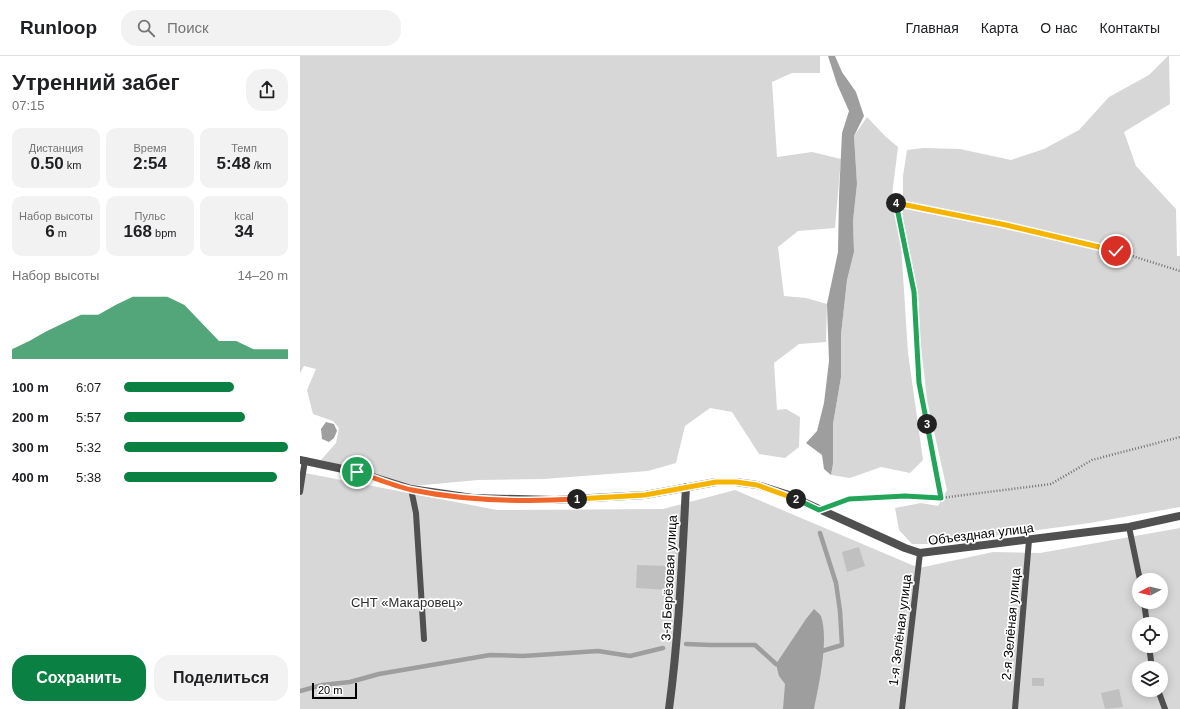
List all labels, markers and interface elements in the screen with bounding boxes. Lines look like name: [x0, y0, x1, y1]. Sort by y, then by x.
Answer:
search box: [121, 10, 401, 46]
text: Runloop: [20, 17, 97, 38]
icon: search: [135, 17, 157, 39]
text: Поиск: [167, 19, 209, 36]
text: Главная: [905, 20, 959, 36]
text: Карта: [981, 20, 1018, 36]
text: О нас: [1040, 20, 1078, 36]
text: Контакты: [1100, 20, 1160, 36]
button: share: [246, 69, 288, 111]
text: Утренний забег: [12, 70, 180, 95]
text: 07:15: [12, 98, 45, 113]
text: Дистанция: [29, 142, 83, 154]
text: Время: [133, 142, 167, 154]
text: Темп: [231, 142, 257, 154]
text: 0.50: [31, 154, 64, 173]
text: 2:54: [133, 154, 167, 173]
text: 5:48: [217, 154, 251, 173]
text: km: [64, 159, 81, 171]
text: /km: [251, 159, 271, 171]
pin: 4: [886, 193, 906, 213]
text: 4: [893, 197, 899, 209]
text: Набор высоты: [19, 210, 93, 222]
text: Пульс: [135, 210, 165, 222]
text: kcal: [234, 210, 254, 222]
text: 6: [45, 222, 55, 241]
text: 168: [124, 222, 152, 241]
text: 34: [235, 222, 253, 241]
text: m: [55, 227, 67, 239]
text: bpm: [152, 227, 176, 239]
pin: [1099, 234, 1133, 268]
icon: check: [1105, 240, 1127, 262]
text: Набор высоты: [12, 268, 99, 283]
text: 14–20 m: [237, 268, 288, 283]
text: 100 m: [12, 380, 49, 395]
text: 6:07: [76, 380, 101, 395]
text: 200 m: [12, 410, 49, 425]
text: 5:57: [76, 410, 101, 425]
pin: 3: [917, 414, 937, 434]
text: 3: [924, 418, 930, 430]
text: 300 m: [12, 440, 49, 455]
text: 5:32: [76, 440, 101, 455]
pin: [340, 455, 374, 489]
icon: arrive: [346, 461, 368, 483]
text: 400 m: [12, 470, 49, 485]
text: 5:38: [76, 470, 101, 485]
pin: 1: [567, 489, 587, 509]
pin: 2: [786, 489, 806, 509]
text: 1: [574, 493, 580, 505]
text: 2: [793, 493, 799, 505]
street label: 3-я Берёзовая улица: [658, 514, 680, 641]
street label: Объездная улица: [927, 520, 1035, 548]
street label: 2-я Зелёная улица: [999, 567, 1023, 681]
street label: 1-я Зелёная улица: [886, 573, 914, 687]
north arrow: [1132, 573, 1168, 609]
map controls: [1132, 573, 1168, 697]
park label: СНТ «Макаровец»: [351, 595, 463, 610]
button: locate: [1132, 617, 1168, 653]
button: Сохранить: [12, 655, 146, 701]
button: Поделиться: [154, 655, 288, 701]
button: layers: [1132, 661, 1168, 697]
scale bar: [312, 681, 357, 700]
text: 20 m: [318, 684, 342, 696]

